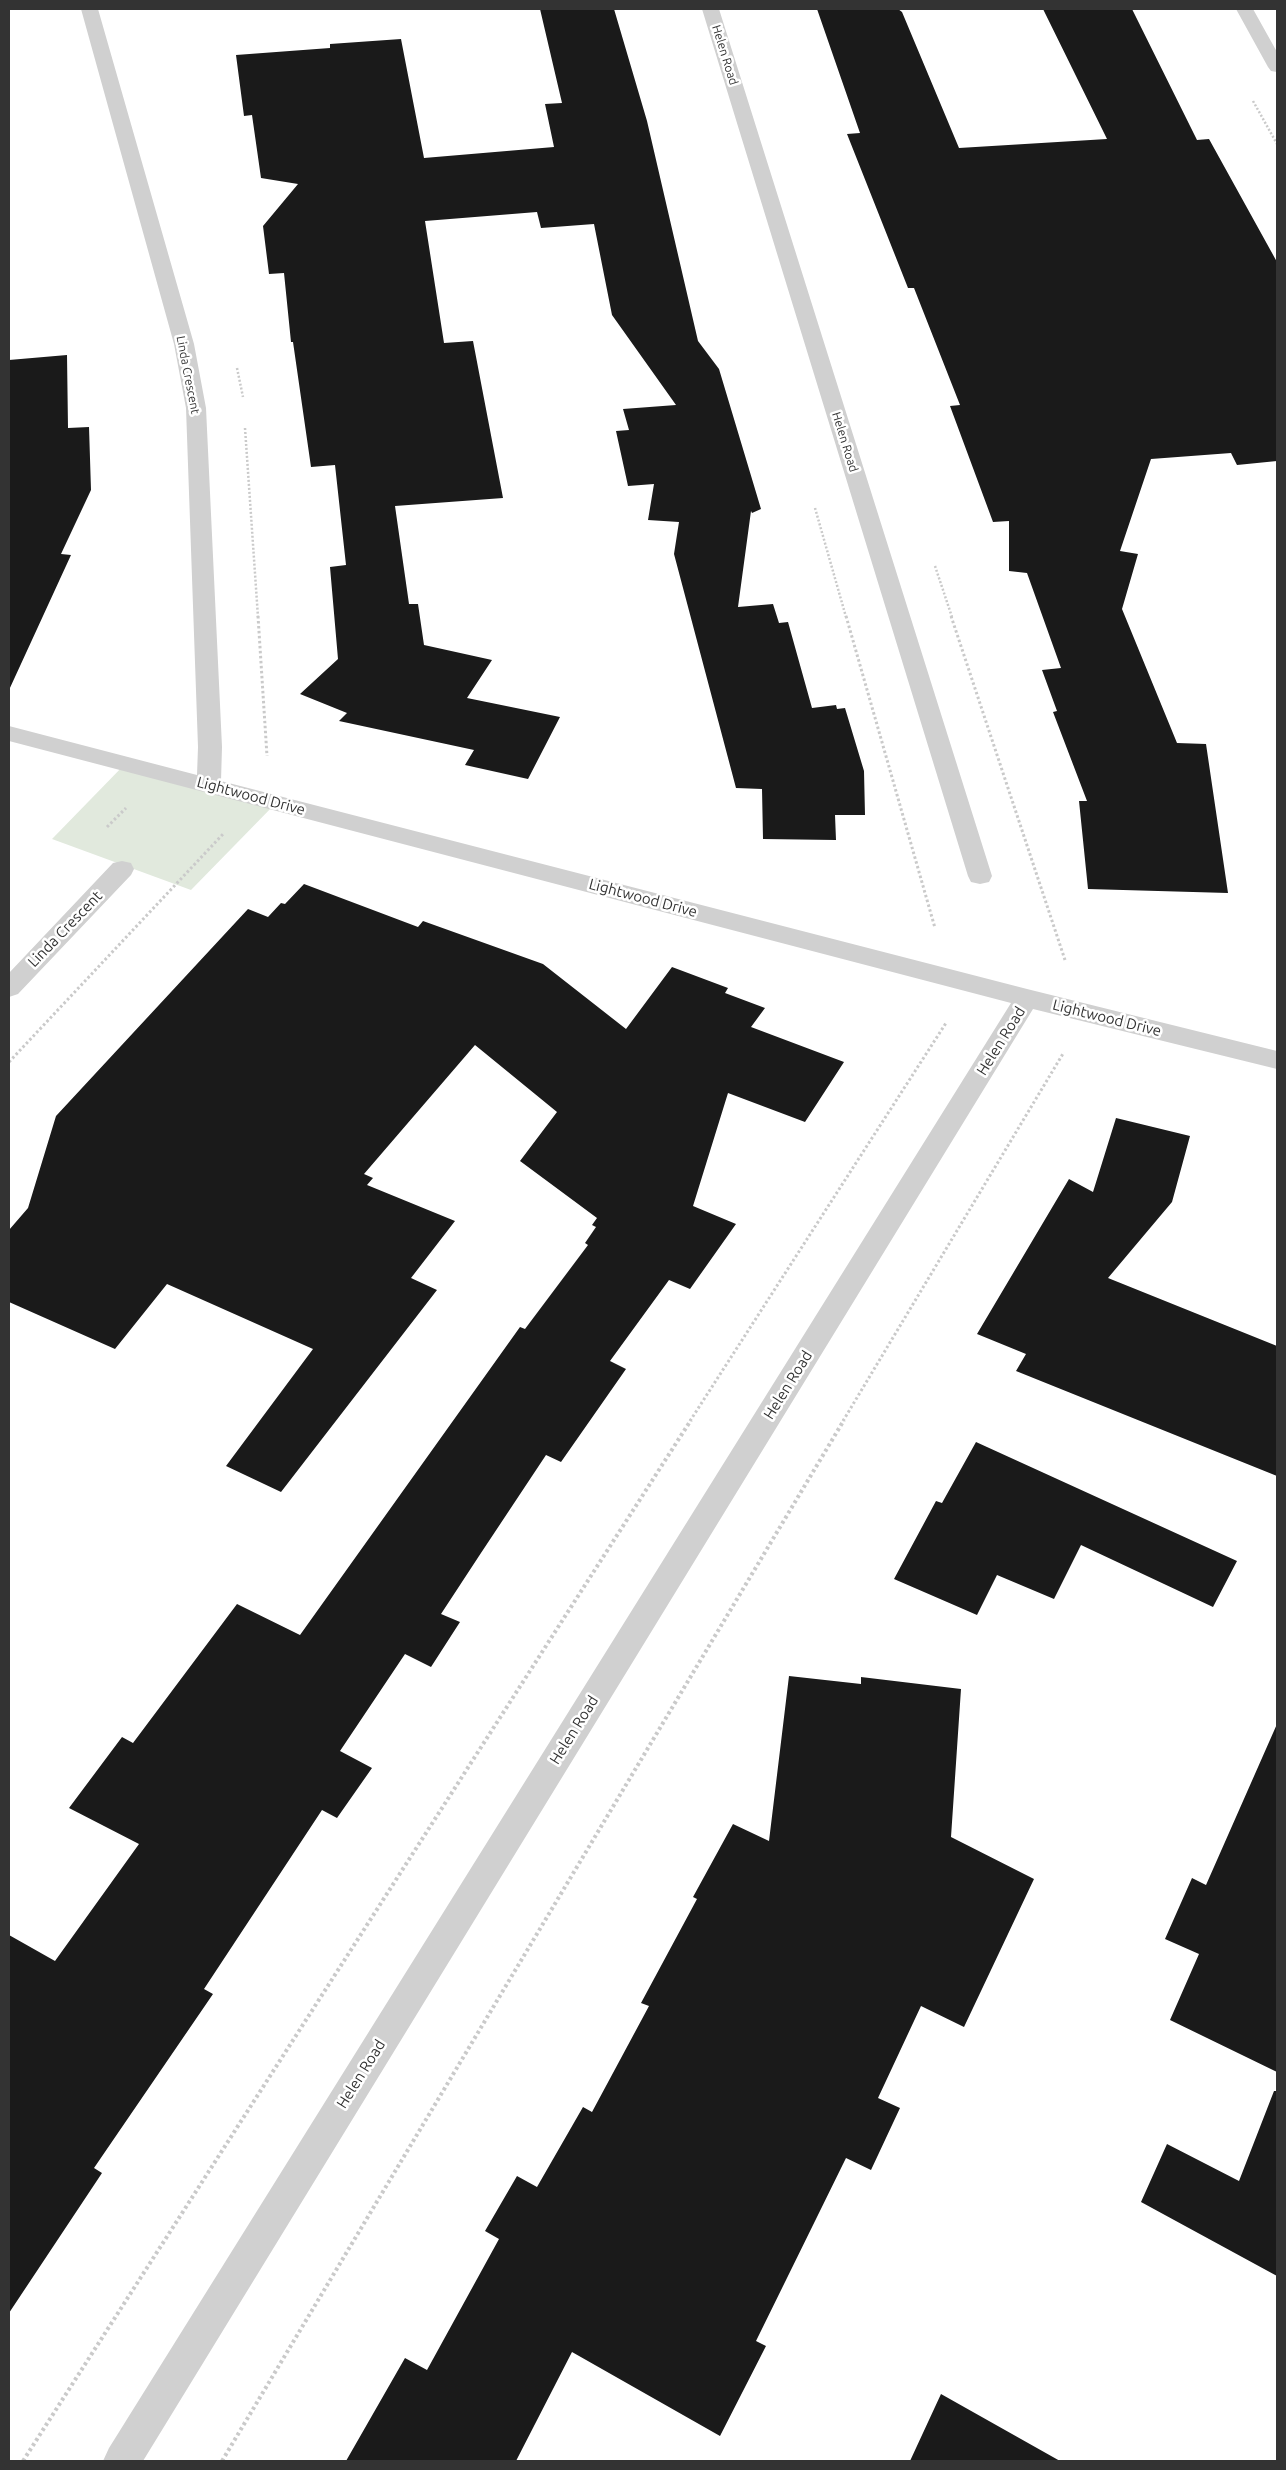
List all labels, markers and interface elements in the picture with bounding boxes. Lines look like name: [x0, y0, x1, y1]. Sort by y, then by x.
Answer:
street label: Helen Road: [709, 23, 741, 87]
street label: Linda Crescent: [173, 335, 203, 415]
street label: Helen Road: [829, 410, 861, 474]
street label: Lightwood Drive: [195, 773, 307, 819]
street label: Lightwood Drive: [587, 875, 699, 921]
street label: Linda Crescent: [24, 887, 106, 971]
street label: Lightwood Drive: [1051, 996, 1163, 1040]
street label: Helen Road: [973, 1003, 1029, 1079]
street label: Helen Road: [760, 1347, 816, 1423]
street label: Helen Road: [546, 1692, 602, 1768]
street label: Helen Road: [333, 2036, 389, 2112]

